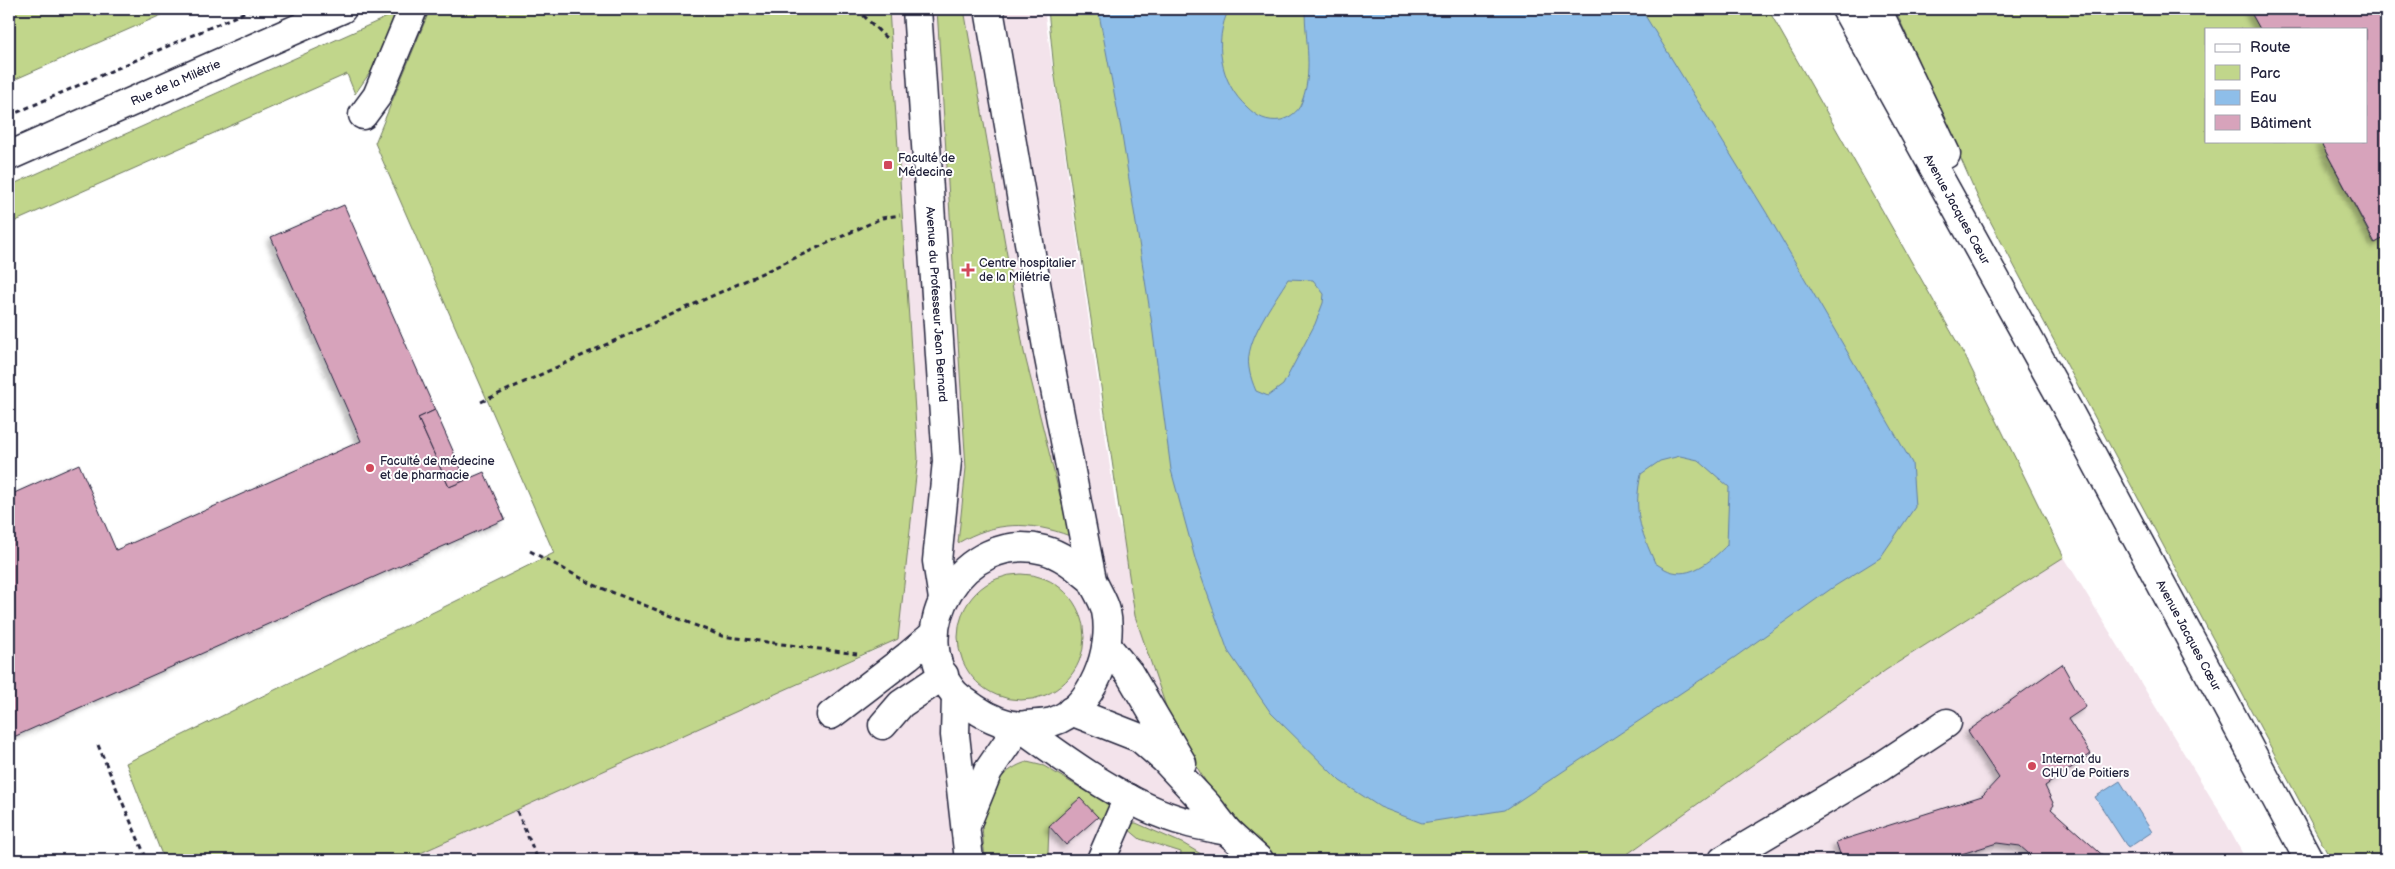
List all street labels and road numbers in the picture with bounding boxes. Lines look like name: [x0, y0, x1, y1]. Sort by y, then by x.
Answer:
street label: Rue de la Milétrie: [128, 56, 223, 109]
street label: Avenue Jacques Cœur: [1920, 152, 1994, 268]
street label: Avenue du Professeur Jean Bernard: [923, 206, 951, 403]
street label: Avenue Jacques Cœur: [2153, 577, 2225, 694]

